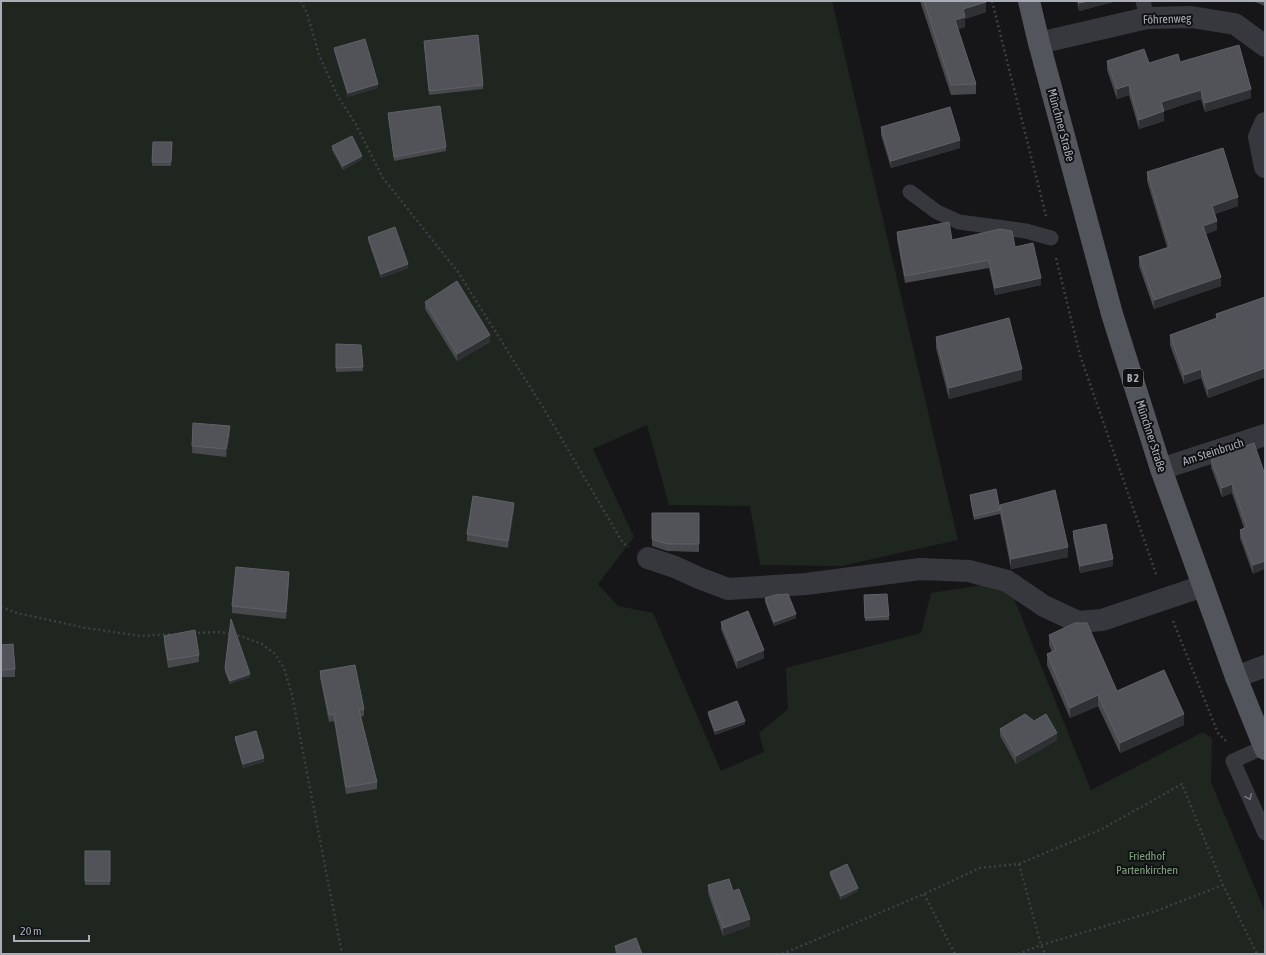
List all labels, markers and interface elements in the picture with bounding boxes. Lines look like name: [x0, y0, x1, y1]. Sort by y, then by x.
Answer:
street label: Föhrenweg: [1143, 11, 1192, 27]
street label: Münchner Straße: [1045, 87, 1077, 163]
road number: B 2: [1123, 369, 1143, 387]
street label: Münchner Straße: [1133, 398, 1169, 474]
street label: Am Steinbruch: [1180, 435, 1246, 469]
one-way arrow: [1244, 792, 1252, 800]
park label: Friedhof Partenkirchen: [1116, 849, 1178, 877]
scale bar: [14, 917, 89, 943]
text: 20 m: [20, 924, 42, 938]

